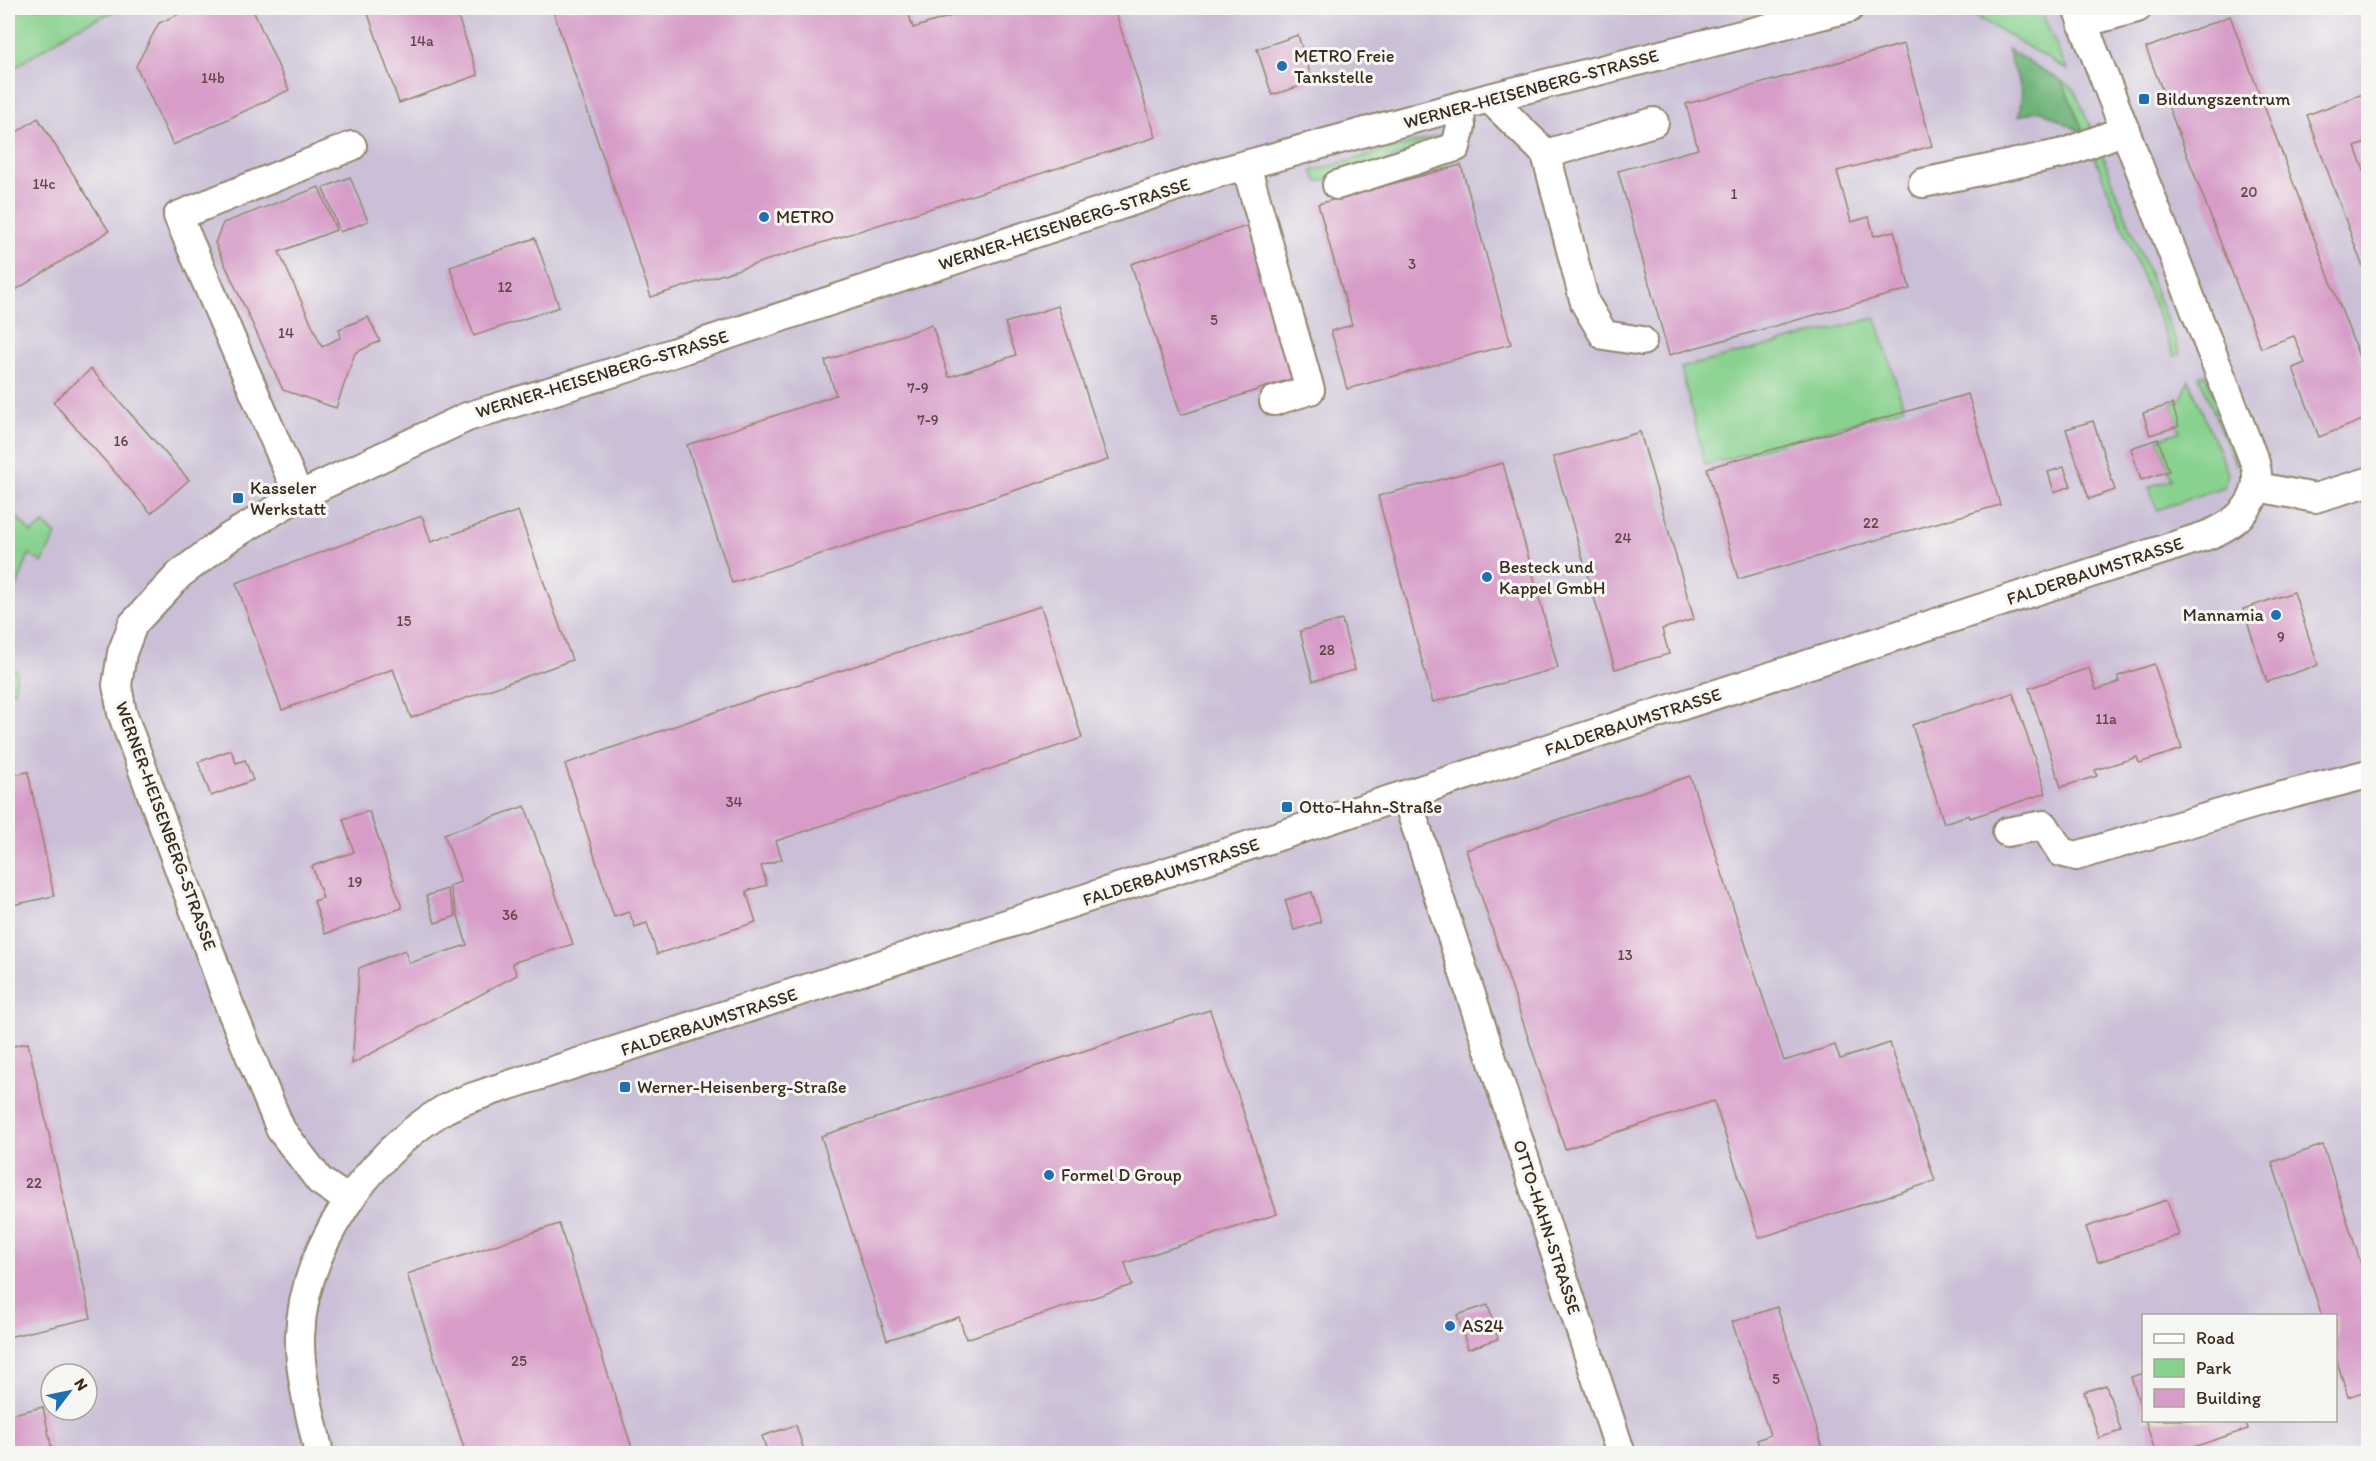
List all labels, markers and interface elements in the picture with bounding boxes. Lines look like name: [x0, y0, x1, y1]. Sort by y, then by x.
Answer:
house number: 14a: [410, 32, 434, 50]
street label: WERNER-HEISENBERG-STRASSE: [1401, 44, 1661, 134]
place label: METRO Freie Tankstelle: [1294, 45, 1394, 88]
marker: METRO Freie Tankstelle: [1275, 59, 1289, 73]
house number: 14b: [201, 69, 225, 87]
place label: Bildungszentrum: [2156, 88, 2290, 110]
marker: Bildungszentrum: [2137, 92, 2151, 106]
street label: WERNER-HEISENBERG-STRASSE: [935, 173, 1193, 275]
house number: 14c: [32, 175, 56, 193]
house number: 20: [2240, 183, 2258, 201]
house number: 1: [1731, 185, 1738, 203]
place label: METRO: [776, 206, 834, 228]
marker: METRO: [757, 210, 771, 224]
house number: 3: [1408, 255, 1416, 273]
house number: 12: [498, 278, 513, 296]
house number: 5: [1210, 311, 1218, 329]
house number: 14: [278, 324, 294, 342]
street label: WERNER-HEISENBERG-STRASSE: [473, 325, 731, 423]
house number: 7-9: [907, 379, 929, 397]
house number: 7-9: [917, 411, 939, 429]
house number: 16: [114, 432, 129, 450]
place label: Kasseler Werkstatt: [250, 477, 326, 520]
marker: Kasseler Werkstatt: [231, 491, 245, 505]
house number: 22: [1863, 514, 1879, 532]
house number: 24: [1615, 529, 1631, 547]
street label: FALDERBAUMSTRASSE: [2004, 532, 2186, 610]
place label: Besteck und Kappel GmbH: [1499, 556, 1605, 599]
marker: Besteck und Kappel GmbH: [1480, 570, 1494, 584]
place label: Mannamia: [2183, 604, 2265, 626]
marker: Mannamia: [2269, 608, 2283, 622]
house number: 15: [397, 612, 412, 630]
house number: 9: [2277, 628, 2285, 646]
house number: 28: [1319, 641, 1335, 659]
street label: FALDERBAUMSTRASSE: [1542, 683, 1724, 761]
street label: WERNER-HEISENBERG-STRASSE: [111, 699, 221, 953]
house number: 11a: [2095, 710, 2117, 728]
house number: 34: [725, 793, 743, 811]
place label: Otto-Hahn-Straße: [1299, 796, 1442, 818]
marker: Otto-Hahn-Straße: [1280, 800, 1294, 814]
street label: FALDERBAUMSTRASSE: [1080, 833, 1262, 911]
house number: 19: [348, 873, 363, 891]
house number: 36: [502, 906, 518, 924]
house number: 13: [1617, 946, 1633, 964]
street label: FALDERBAUMSTRASSE: [618, 983, 800, 1061]
place label: Werner-Heisenberg-Straße: [637, 1076, 847, 1098]
marker: Werner-Heisenberg-Straße: [618, 1080, 632, 1094]
street label: OTTO-HAHN-STRASSE: [1508, 1137, 1586, 1317]
place label: Formel D Group: [1061, 1164, 1182, 1186]
marker: Formel D Group: [1042, 1168, 1056, 1182]
house number: 22: [26, 1174, 42, 1192]
legend: [2142, 1314, 2337, 1422]
place label: AS24: [1462, 1315, 1504, 1337]
marker: AS24: [1443, 1319, 1457, 1333]
text: Road: [2196, 1327, 2235, 1349]
house number: 25: [511, 1352, 527, 1370]
text: Park: [2196, 1357, 2231, 1379]
north arrow: [39, 1362, 99, 1422]
house number: 5: [1772, 1370, 1780, 1388]
text: N: [70, 1375, 92, 1394]
text: Building: [2196, 1387, 2262, 1409]

